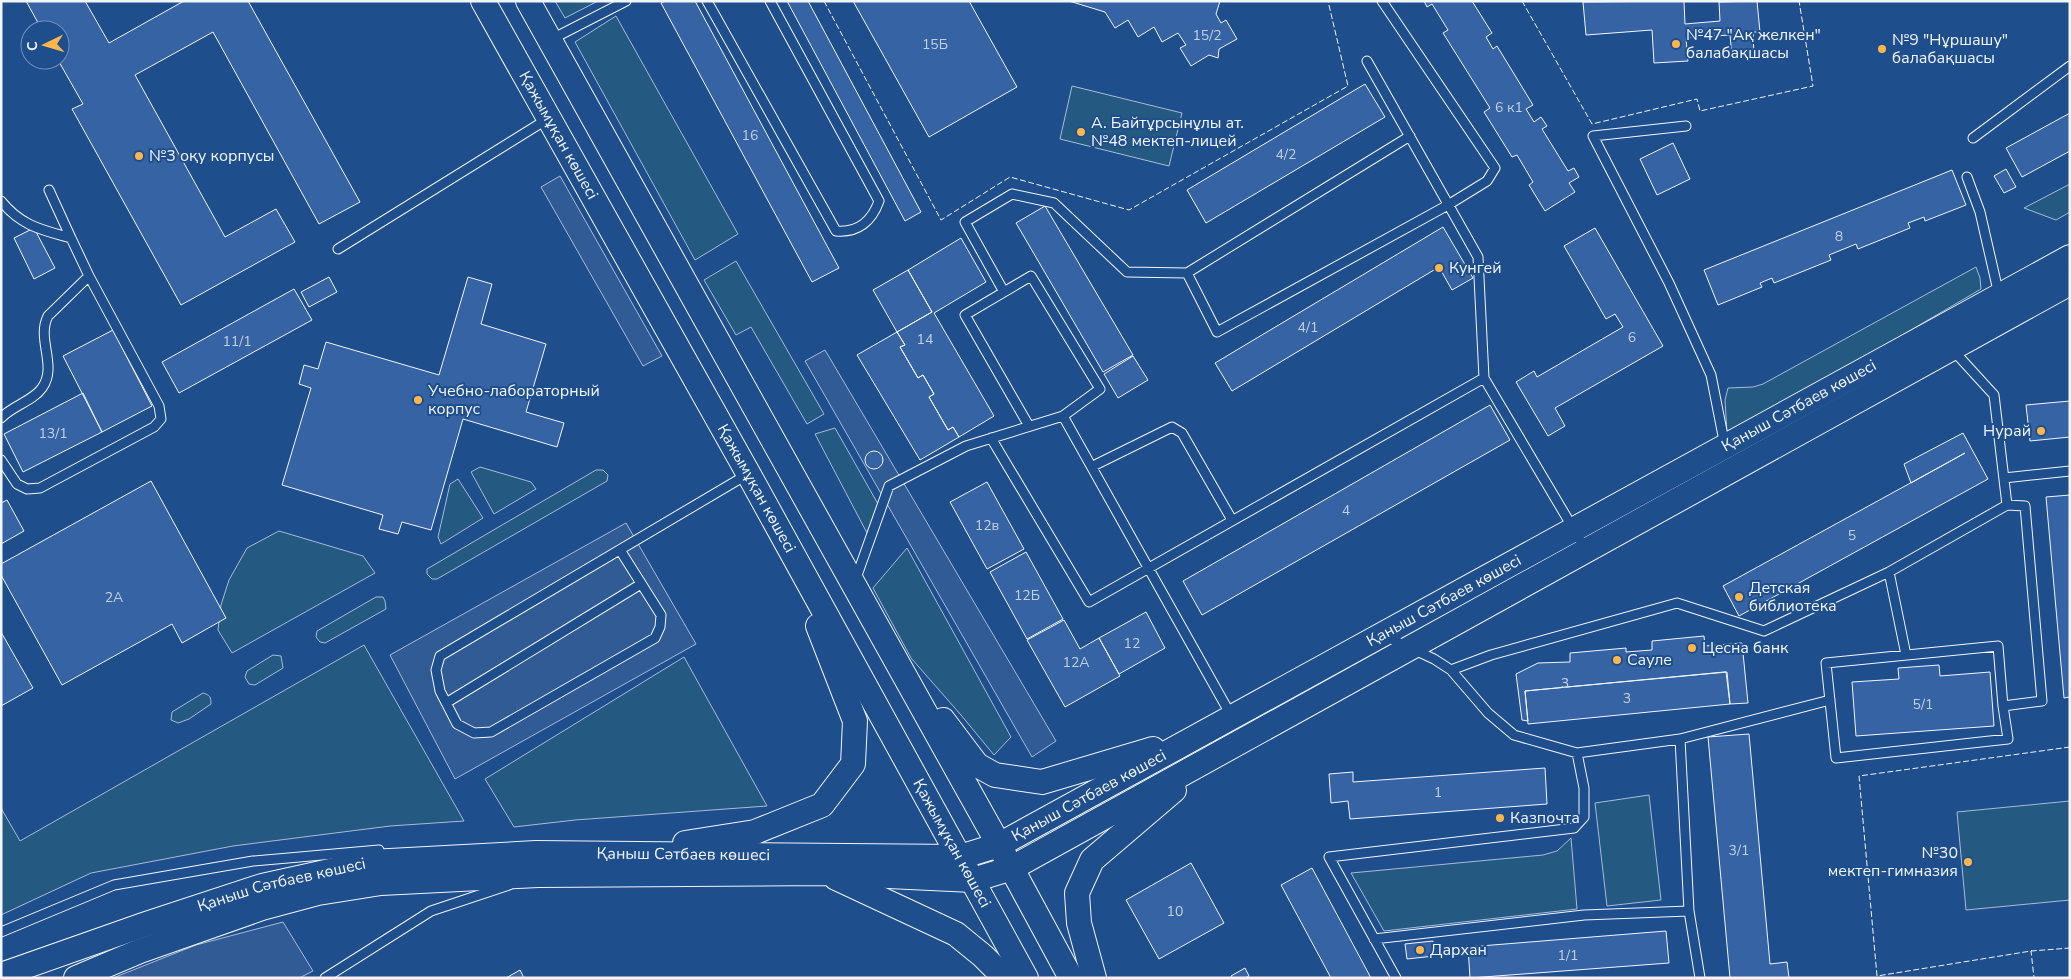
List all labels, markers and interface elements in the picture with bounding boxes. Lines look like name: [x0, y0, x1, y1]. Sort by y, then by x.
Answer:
north arrow: [20, 20, 70, 70]
place label: №47 "Ақ желкен" балабақшасы: [1686, 24, 1821, 64]
house number: 15/2: [1192, 26, 1222, 45]
place label: №9 "Нұршашу" балабақшасы: [1892, 29, 2008, 69]
house number: 15Б: [922, 35, 948, 54]
marker: №47 "Ақ желкен" балабақшасы: [1670, 38, 1682, 50]
text: С: [23, 40, 42, 52]
marker: №9 "Нұршашу" балабақшасы: [1876, 43, 1888, 55]
street label: Қажымұқан көшесі: [514, 67, 603, 203]
house number: 6 к1: [1495, 98, 1523, 117]
place label: А. Байтұрсынұлы ат. №48 мектеп-лицей: [1091, 112, 1244, 152]
house number: 16: [742, 126, 758, 145]
marker: А. Байтұрсынұлы ат. №48 мектеп-лицей: [1075, 126, 1087, 138]
place label: №3 оқу корпусы: [149, 145, 274, 167]
house number: 4/2: [1276, 145, 1296, 164]
marker: №3 оқу корпусы: [133, 150, 145, 162]
house number: 8: [1835, 227, 1843, 246]
place label: Кунгей: [1449, 257, 1502, 279]
marker: Кунгей: [1433, 262, 1445, 274]
house number: 4/1: [1298, 318, 1318, 337]
house number: 6: [1628, 328, 1636, 347]
house number: 14: [917, 330, 933, 349]
house number: 11/1: [222, 332, 252, 351]
street label: Қаныш Сәтбаев көшесі: [1718, 354, 1880, 457]
place label: Учебно-лабораторный корпус: [427, 380, 600, 420]
marker: Учебно-лабораторный корпус: [412, 394, 424, 406]
street label: Қажымұқан көшесі: [712, 420, 801, 557]
place label: Нурай: [1983, 420, 2031, 442]
house number: 13/1: [38, 424, 68, 443]
marker: Нурай: [2035, 425, 2047, 437]
house number: 4: [1342, 501, 1350, 520]
house number: 12в: [975, 516, 1000, 535]
house number: 5: [1848, 526, 1856, 545]
street label: Қаныш Сәтбаев көшесі: [1363, 549, 1525, 652]
place label: Детская библиотека: [1749, 577, 1837, 617]
house number: 12Б: [1014, 586, 1040, 605]
house number: 2А: [105, 588, 123, 607]
marker: Детская библиотека: [1733, 591, 1745, 603]
house number: 12: [1124, 634, 1140, 653]
place label: Цесна банк: [1702, 637, 1789, 659]
marker: Цесна банк: [1686, 642, 1698, 654]
place label: Сауле: [1627, 649, 1672, 671]
house number: 12А: [1062, 653, 1090, 672]
marker: Сауле: [1611, 654, 1623, 666]
house number: 3: [1561, 674, 1569, 693]
house number: 3: [1623, 689, 1631, 708]
house number: 5/1: [1913, 695, 1933, 714]
street label: Қаныш Сәтбаев көшесі: [1008, 744, 1170, 847]
street label: Қажымұқан көшесі: [907, 775, 996, 912]
house number: 1: [1434, 783, 1442, 802]
place label: Казпочта: [1510, 807, 1580, 829]
marker: Казпочта: [1494, 812, 1506, 824]
house number: 3/1: [1729, 841, 1749, 860]
place label: №30 мектеп-гимназия: [1828, 842, 1958, 882]
street label: Қаныш Сәтбаев көшесі: [597, 843, 770, 866]
street label: Қаныш Сәтбаев көшесі: [194, 852, 368, 917]
marker: №30 мектеп-гимназия: [1962, 856, 1974, 868]
house number: 10: [1167, 902, 1183, 921]
place label: Дархан: [1430, 939, 1487, 961]
marker: Дархан: [1414, 944, 1426, 956]
house number: 1/1: [1558, 946, 1578, 965]

